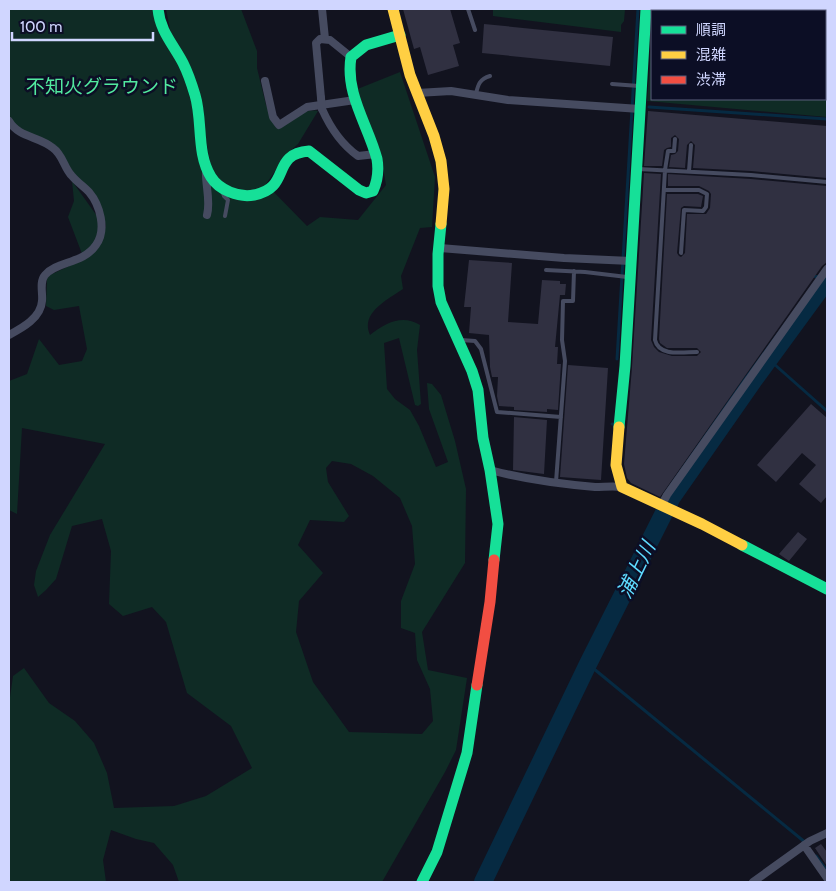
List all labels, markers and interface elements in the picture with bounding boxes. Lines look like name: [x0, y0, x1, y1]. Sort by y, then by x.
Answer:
scale bar: [12, 10, 154, 42]
legend: [651, 10, 826, 100]
text: 100 m: [20, 18, 62, 36]
text: 順調: [696, 21, 726, 39]
text: 混雑: [696, 46, 726, 64]
text: 渋滞: [696, 71, 726, 89]
park label: 不知火グラウンド: [26, 75, 178, 98]
water label: 浦上川: [612, 536, 661, 602]

